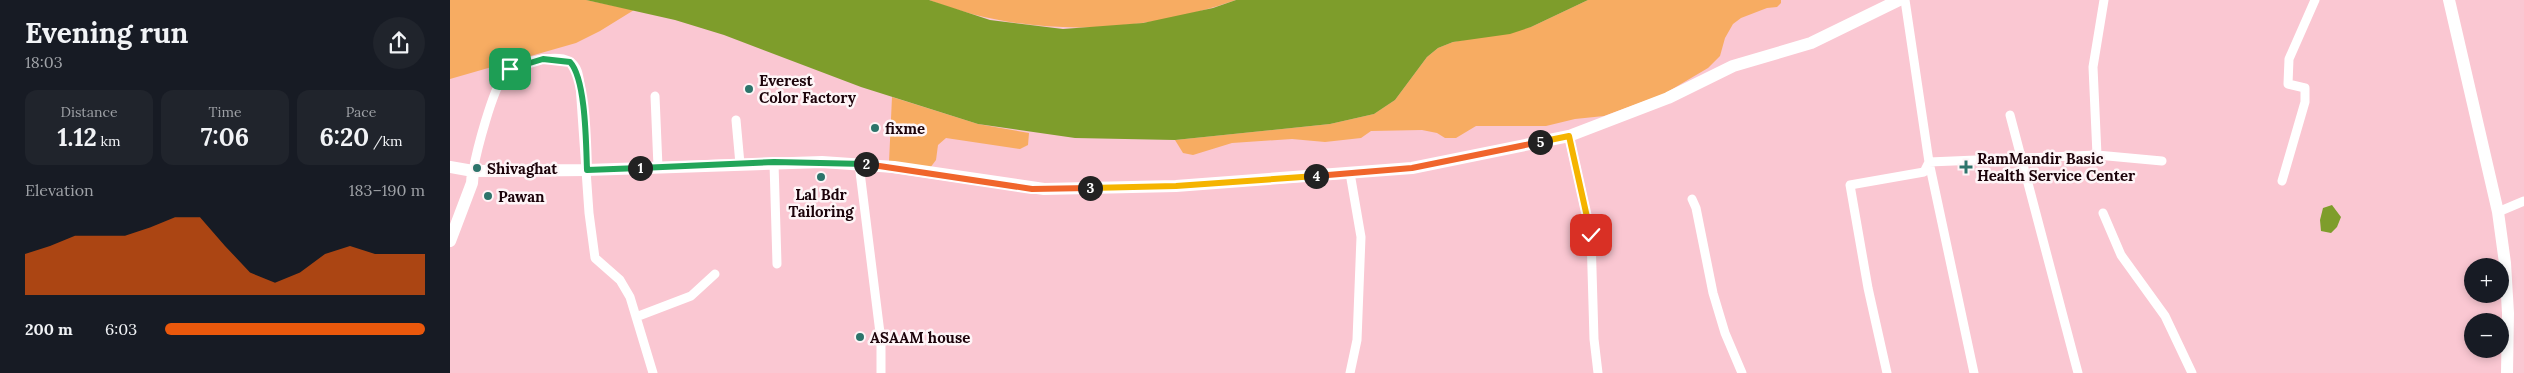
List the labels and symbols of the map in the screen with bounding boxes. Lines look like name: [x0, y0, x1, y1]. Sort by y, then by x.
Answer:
pin: [489, 48, 531, 90]
place label: Everest Color Factory: [759, 71, 857, 107]
marker: Everest Color Factory: [743, 83, 755, 95]
place label: fixme: [885, 119, 925, 138]
marker: fixme: [869, 122, 881, 134]
pin: 5: [1528, 130, 1552, 154]
place label: RamMandir Basic Health Service Center: [1977, 149, 2136, 185]
pin: 2: [854, 152, 878, 176]
pin: 1: [628, 156, 652, 180]
place label: Shivaghat: [487, 159, 558, 178]
marker: RamMandir Basic Health Service Center: [1959, 160, 1973, 174]
marker: Shivaghat: [471, 162, 483, 174]
pin: 4: [1304, 164, 1328, 188]
marker: Lal Bdr Tailoring: [815, 171, 827, 183]
pin: 3: [1078, 176, 1102, 200]
place label: Lal Bdr Tailoring: [788, 185, 854, 221]
place label: Pawan: [498, 187, 545, 206]
marker: Pawan: [482, 190, 494, 202]
pin: [1570, 214, 1612, 256]
place label: ASAAM house: [870, 328, 970, 347]
marker: ASAAM house: [854, 331, 866, 343]

